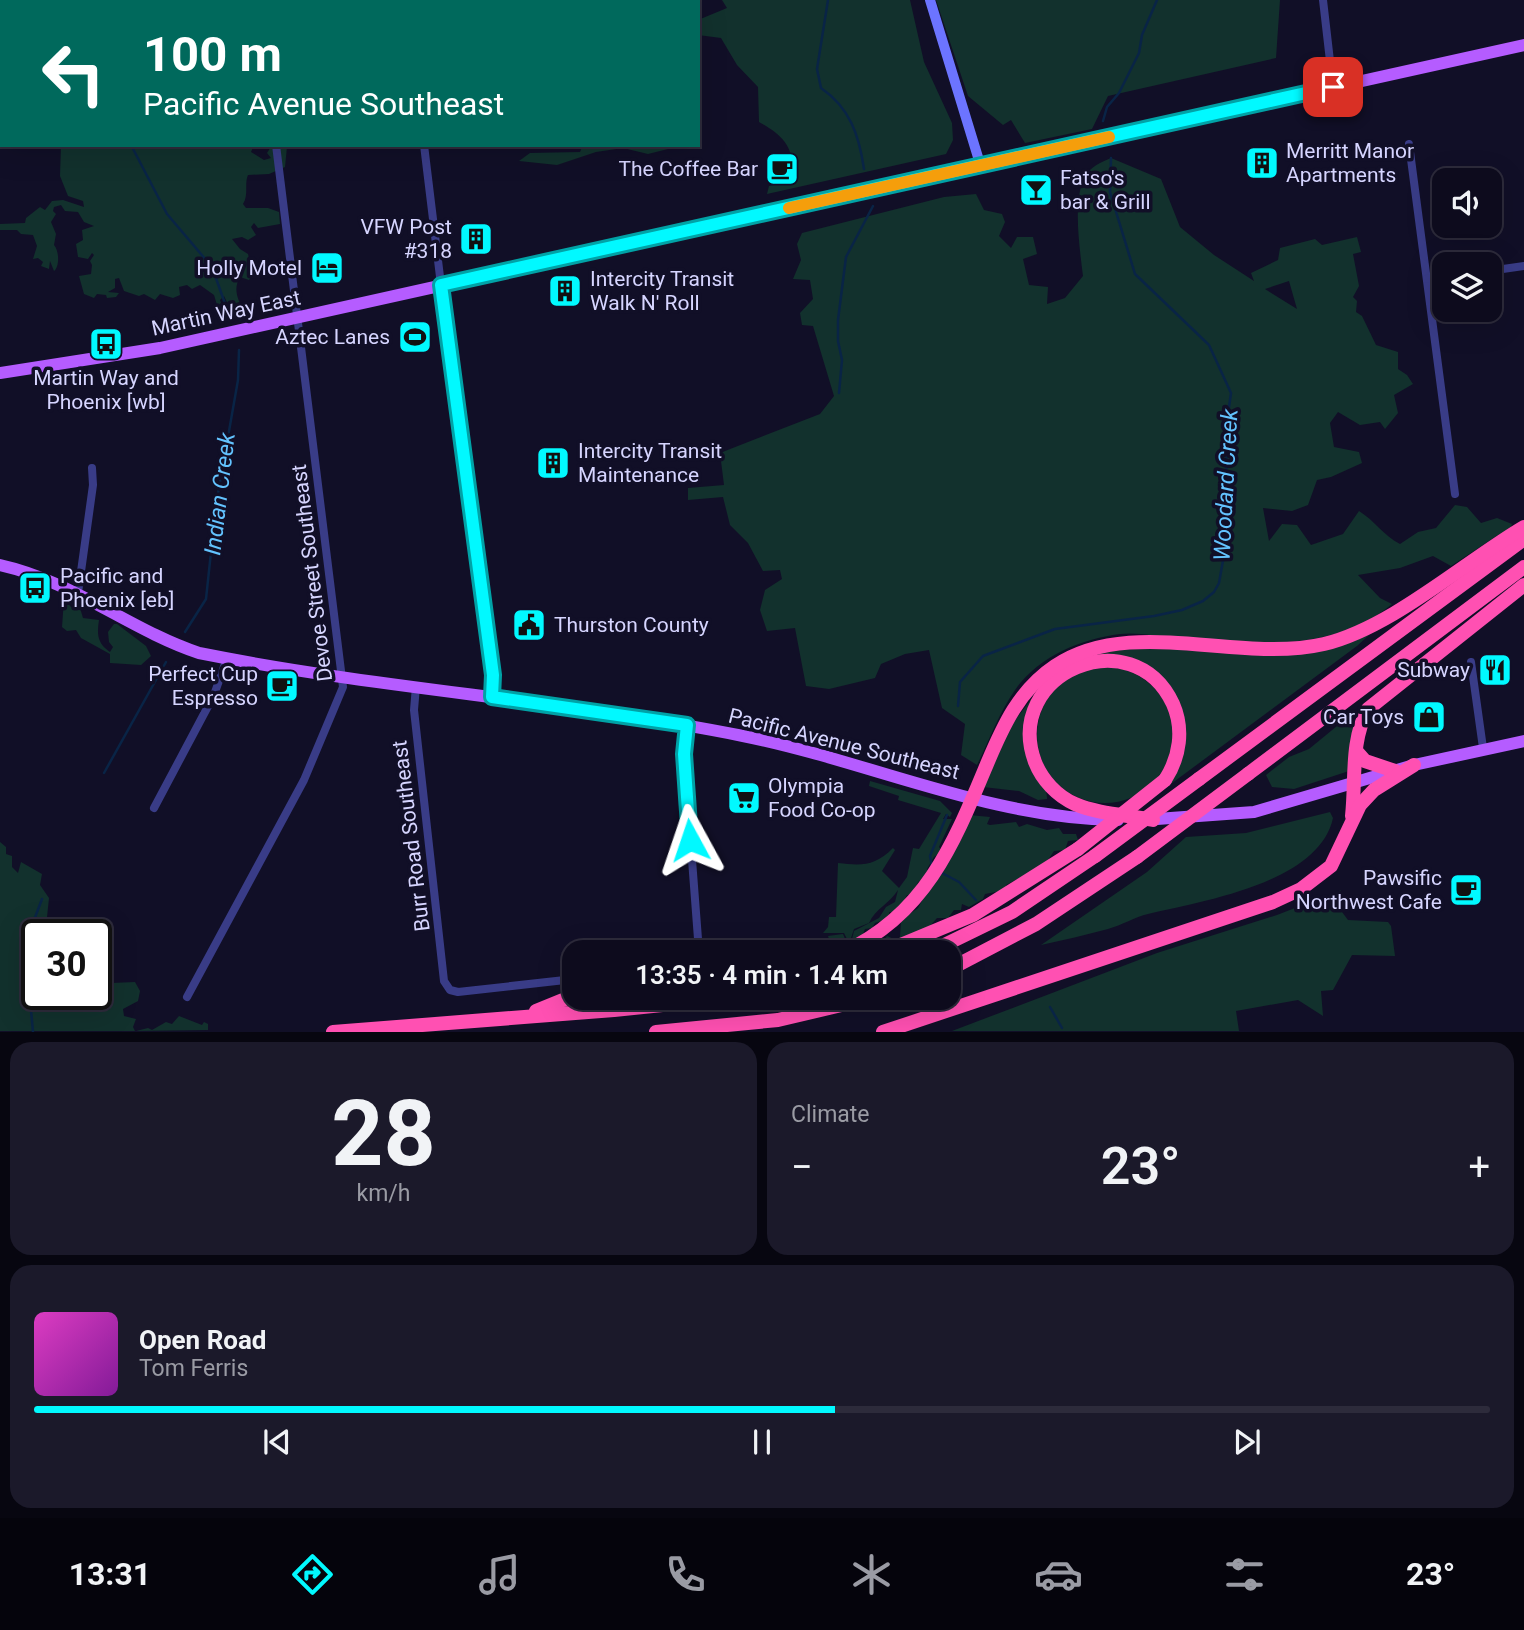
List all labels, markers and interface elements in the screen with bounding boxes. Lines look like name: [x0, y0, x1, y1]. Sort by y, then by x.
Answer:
text: 100 m: [143, 26, 282, 83]
icon: left: [28, 28, 119, 119]
pin: [1303, 57, 1363, 117]
icon: arrive: [1314, 68, 1352, 106]
text: Pacific Avenue Southeast: [143, 85, 504, 123]
place label: Merritt Manor Apartments: [1286, 139, 1414, 187]
building icon: Merritt Manor Apartments: [1243, 144, 1281, 182]
cafe icon: The Coffee Bar: [763, 150, 801, 188]
place label: The Coffee Bar: [618, 157, 758, 181]
place label: Fatso's bar & Grill: [1060, 166, 1151, 214]
map controls: [1432, 168, 1502, 322]
button: sound: [1432, 168, 1502, 238]
bar icon: Fatso's bar & Grill: [1017, 171, 1055, 209]
place label: VFW Post #318: [360, 215, 452, 263]
building icon: VFW Post #318: [457, 220, 495, 258]
hotel icon: Holly Motel: [308, 249, 346, 287]
button: layers: [1432, 252, 1502, 322]
place label: Holly Motel: [196, 256, 302, 280]
place label: Intercity Transit Walk N' Roll: [590, 267, 734, 315]
building icon: Intercity Transit Walk N' Roll: [546, 272, 584, 310]
street label: Martin Way East: [149, 285, 303, 341]
sports icon: Aztec Lanes: [396, 318, 434, 356]
bus stop icon: Martin Way and Phoenix [wb]: [87, 325, 125, 363]
place label: Aztec Lanes: [275, 325, 390, 349]
place label: Martin Way and Phoenix [wb]: [33, 366, 179, 414]
water label: Woodard Creek: [1209, 408, 1243, 562]
water label: Indian Creek: [199, 430, 241, 557]
place label: Intercity Transit Maintenance: [578, 439, 722, 487]
building icon: Intercity Transit Maintenance: [534, 444, 572, 482]
street label: Devoe Street Southeast: [287, 463, 337, 683]
place label: Pacific and Phoenix [eb]: [60, 564, 174, 612]
bus stop icon: Pacific and Phoenix [eb]: [16, 569, 54, 607]
public building icon: Thurston County: [510, 606, 548, 644]
place label: Thurston County: [554, 613, 709, 637]
restaurant icon: Subway: [1476, 651, 1514, 689]
place label: Subway: [1397, 658, 1470, 682]
place label: Perfect Cup Espresso: [148, 662, 258, 710]
cafe icon: Perfect Cup Espresso: [263, 667, 301, 705]
shop icon: Car Toys: [1410, 698, 1448, 736]
street label: Pacific Avenue Southeast: [726, 704, 962, 784]
place label: Car Toys: [1323, 705, 1404, 729]
street label: Burr Road Southeast: [387, 739, 435, 933]
place label: Olympia Food Co-op: [768, 774, 876, 822]
supermarket icon: Olympia Food Co-op: [725, 779, 763, 817]
position arrow: [653, 803, 727, 877]
place label: Pawsific Northwest Cafe: [1296, 866, 1442, 914]
cafe icon: Pawsific Northwest Cafe: [1447, 871, 1485, 909]
speed limit sign: 30: [21, 919, 112, 1010]
text: 13:35 · 4 min · 1.4 km: [635, 960, 888, 990]
text: 28: [331, 1081, 436, 1187]
text: Climate: [791, 1101, 870, 1128]
text: 23°: [1101, 1136, 1180, 1197]
text: −: [791, 1145, 813, 1189]
text: +: [1468, 1145, 1490, 1189]
text: km/h: [357, 1180, 411, 1207]
text: Open Road: [139, 1325, 267, 1355]
text: Tom Ferris: [139, 1355, 248, 1382]
icon: previous: [258, 1423, 296, 1461]
icon: pause: [743, 1423, 781, 1461]
icon: next: [1228, 1423, 1266, 1461]
icon: directions: [288, 1550, 337, 1599]
icon: music: [475, 1550, 524, 1599]
icon: phone: [661, 1550, 710, 1599]
icon: climate: [847, 1550, 896, 1599]
icon: car: [1034, 1550, 1083, 1599]
icon: filters: [1220, 1550, 1269, 1599]
text: 13:31: [69, 1555, 151, 1593]
text: 23°: [1406, 1555, 1455, 1593]

